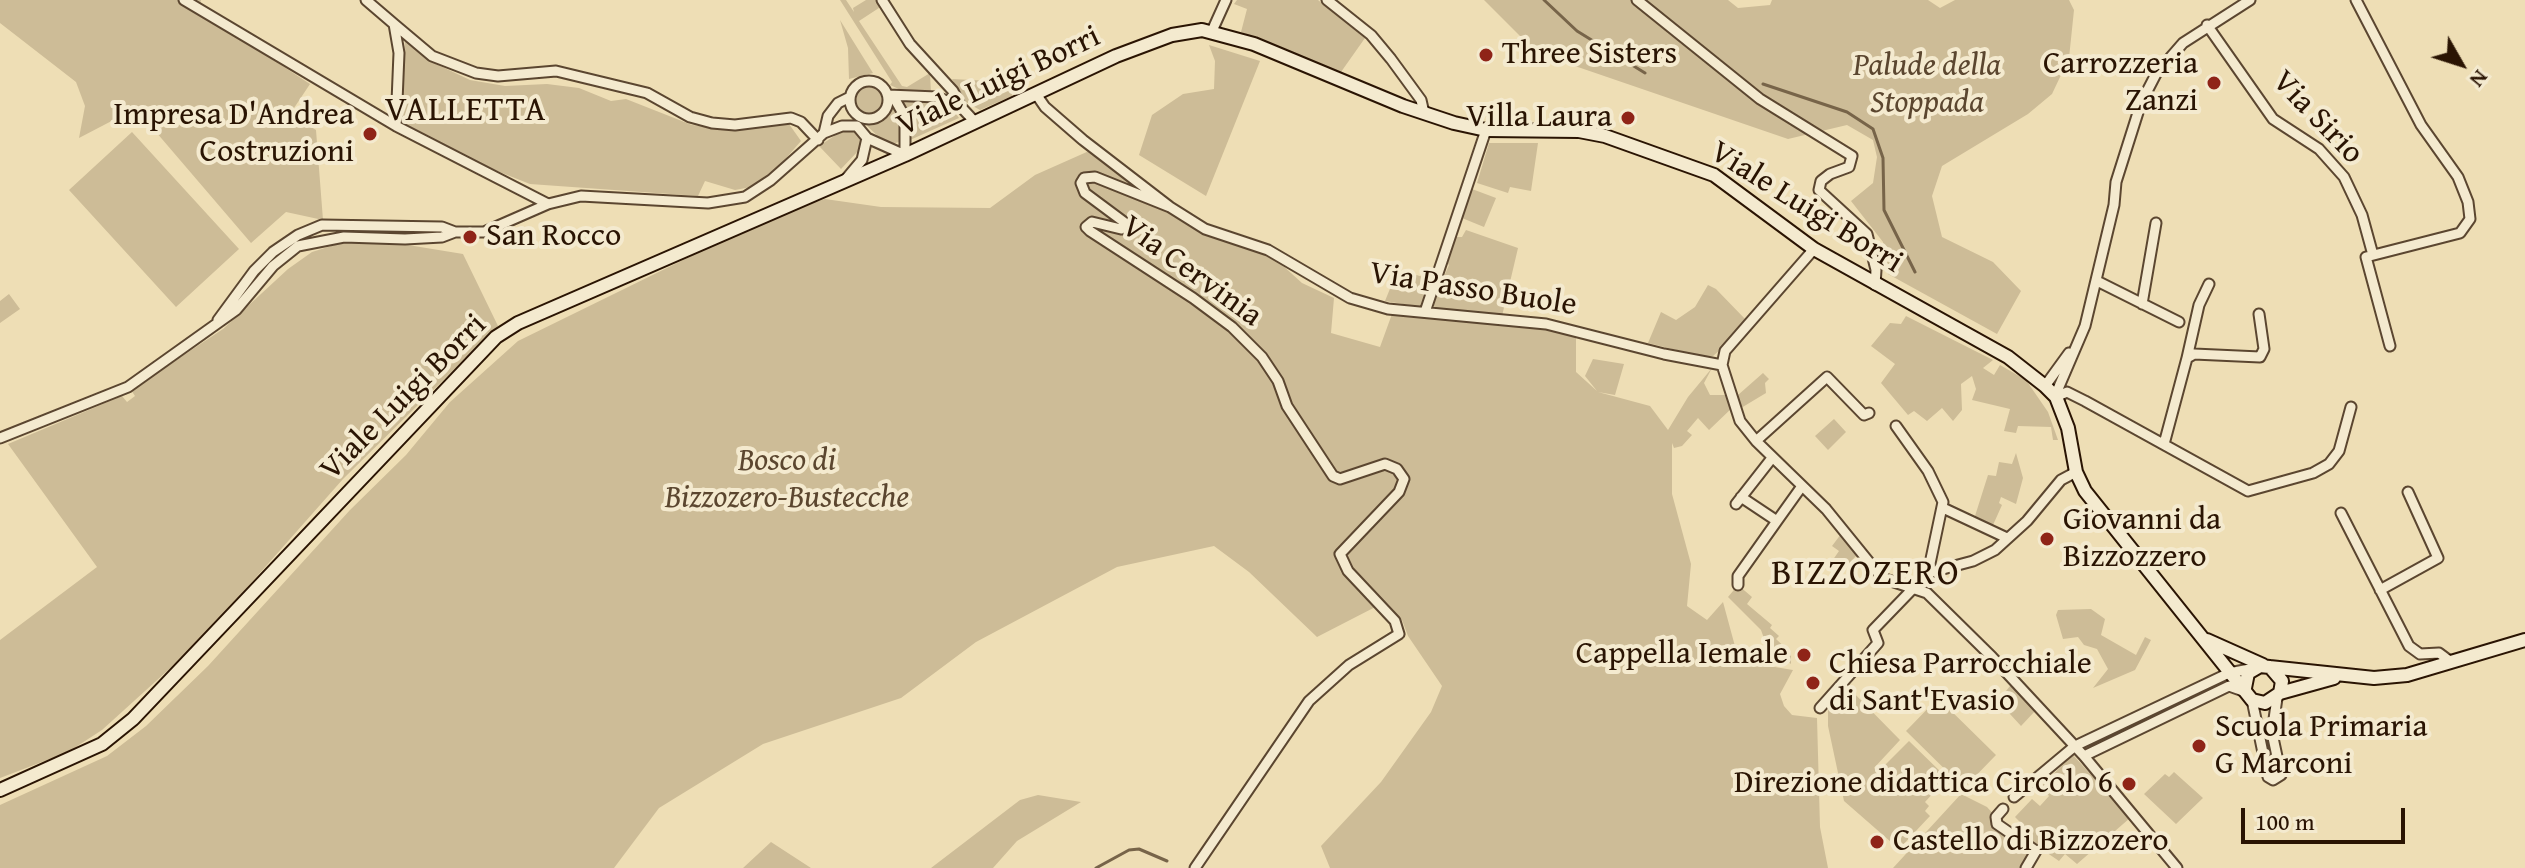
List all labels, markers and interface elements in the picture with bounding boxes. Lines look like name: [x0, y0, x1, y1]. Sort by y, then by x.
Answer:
street label: Viale Luigi Borri: [891, 18, 1107, 146]
north arrow: [2421, 24, 2501, 104]
place label: Three Sisters: [1502, 36, 1677, 74]
marker: Three Sisters: [1477, 46, 1495, 64]
place label: Carrozzeria Zanzi: [2043, 46, 2198, 121]
park label: Palude della Stoppada: [1853, 48, 2001, 123]
street label: Via Sirio: [2263, 63, 2371, 173]
text: N: [2463, 63, 2497, 95]
marker: Carrozzeria Zanzi: [2205, 74, 2223, 92]
district label: VALLETTA: [385, 91, 547, 131]
place label: Impresa D'Andrea Costruzioni: [113, 97, 354, 172]
place label: Villa Laura: [1466, 99, 1612, 137]
marker: Villa Laura: [1619, 109, 1637, 127]
marker: Impresa D'Andrea Costruzioni: [361, 125, 379, 143]
street label: Viale Luigi Borri: [1703, 133, 1909, 283]
street label: Via Cervinia: [1113, 208, 1269, 336]
place label: San Rocco: [486, 218, 621, 256]
marker: San Rocco: [461, 228, 479, 246]
street label: Via Passo Buole: [1367, 255, 1579, 325]
street label: Viale Luigi Borri: [313, 307, 495, 489]
park label: Bosco di Bizzozero-Bustecche: [665, 443, 909, 518]
place label: Giovanni da Bizzozzero: [2063, 502, 2221, 577]
marker: Giovanni da Bizzozzero: [2038, 530, 2056, 548]
district label: BIZZOZERO: [1771, 553, 1961, 597]
place label: Cappella Iemale: [1576, 636, 1788, 674]
marker: Cappella Iemale: [1795, 646, 1813, 664]
place label: Chiesa Parrocchiale di Sant'Evasio: [1829, 646, 2092, 721]
marker: Chiesa Parrocchiale di Sant'Evasio: [1804, 674, 1822, 692]
place label: Scuola Primaria G Marconi: [2215, 709, 2428, 784]
marker: Scuola Primaria G Marconi: [2190, 737, 2208, 755]
place label: Direzione didattica Circolo 6: [1734, 765, 2113, 803]
marker: Direzione didattica Circolo 6: [2120, 775, 2138, 793]
scale bar: [2245, 792, 2409, 842]
text: 100 m: [2255, 804, 2315, 839]
place label: Castello di Bizzozero: [1893, 823, 2168, 861]
marker: Castello di Bizzozero: [1868, 833, 1886, 851]

